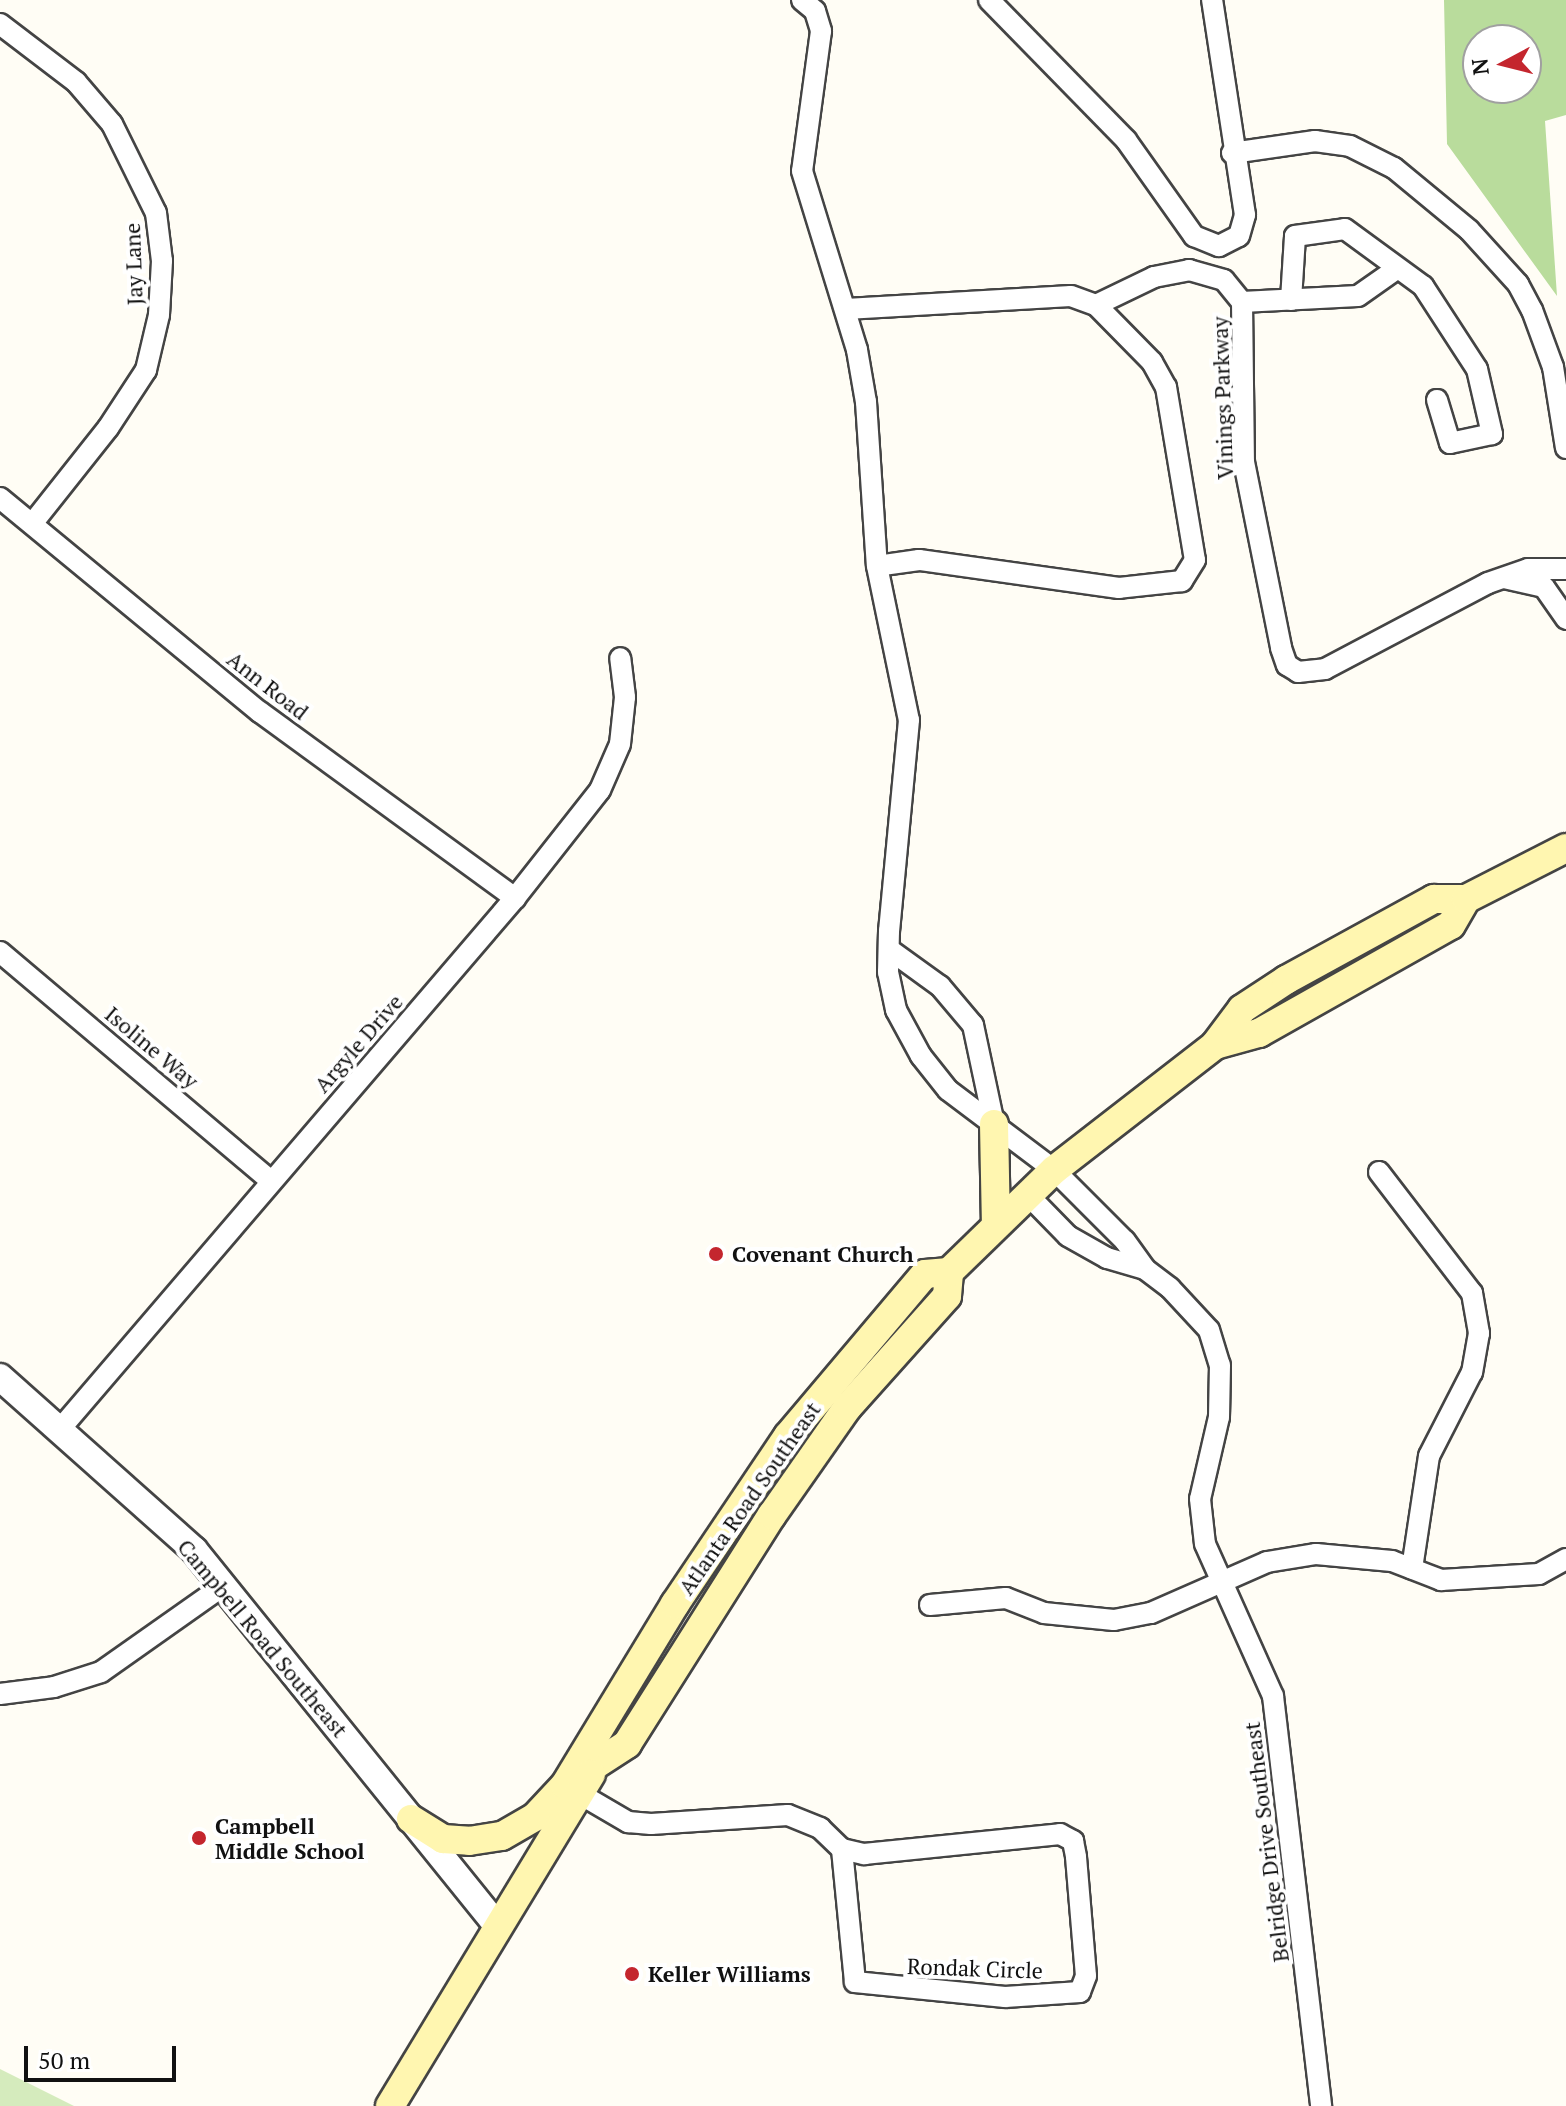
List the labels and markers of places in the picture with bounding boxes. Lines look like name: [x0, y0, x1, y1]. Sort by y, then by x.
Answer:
place label: Covenant Church: [732, 1241, 914, 1267]
marker: Covenant Church: [707, 1245, 725, 1263]
place label: Campbell Middle School: [215, 1812, 365, 1864]
marker: Campbell Middle School: [190, 1829, 208, 1847]
place label: Keller Williams: [648, 1961, 811, 1987]
marker: Keller Williams: [623, 1965, 641, 1983]

